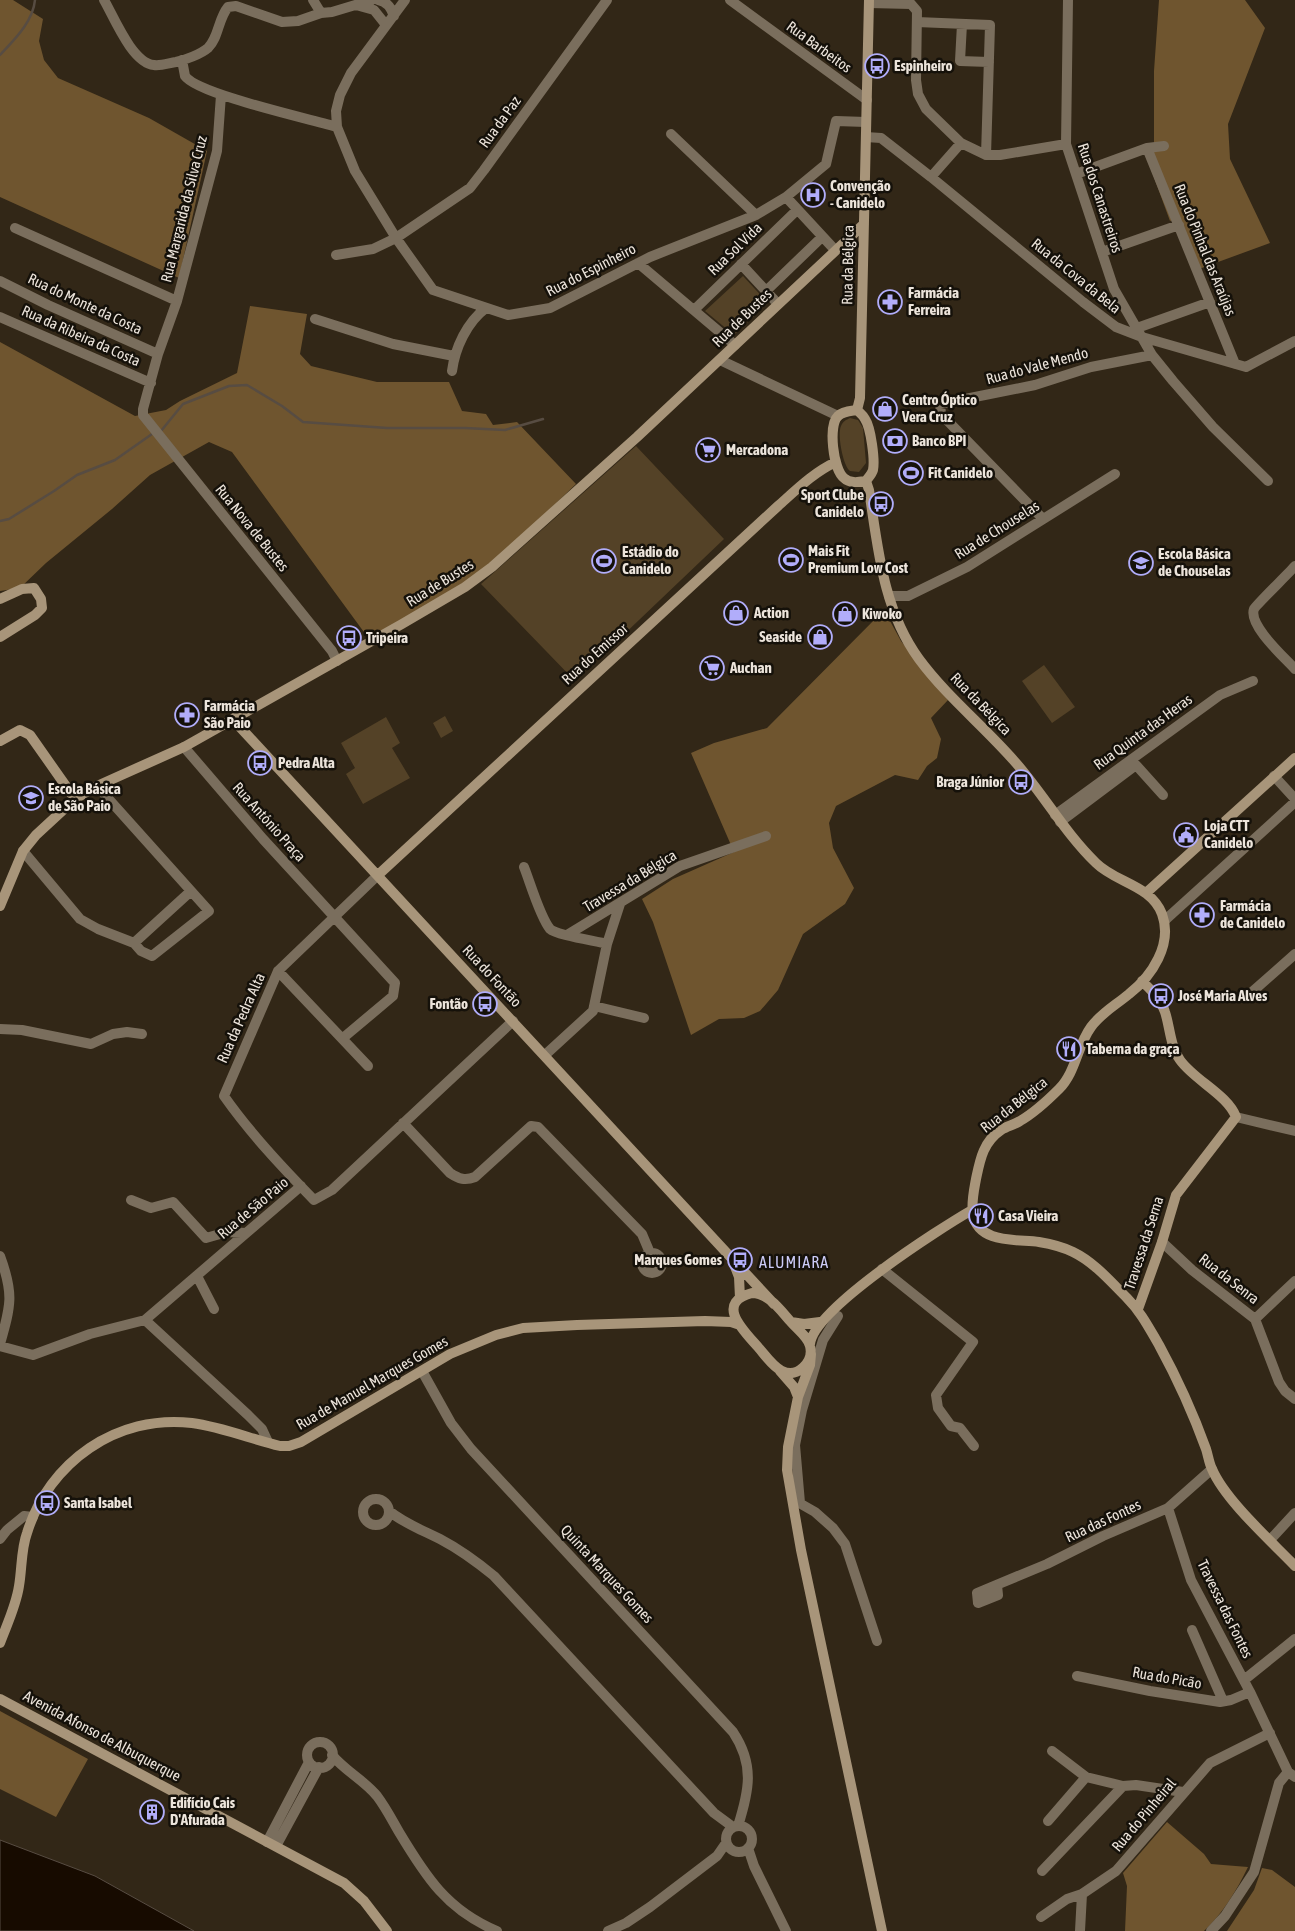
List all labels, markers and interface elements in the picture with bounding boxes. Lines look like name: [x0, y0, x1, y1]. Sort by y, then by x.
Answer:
street label: Rua Barbeitos: [783, 17, 855, 76]
bus stop icon: Espinheiro: [864, 53, 890, 79]
place label: Espinheiro: [894, 57, 953, 74]
street label: Rua da Paz: [475, 92, 524, 151]
street label: Rua Margarida da Silva Cruz: [157, 133, 210, 284]
street label: Rua dos Canastreiros: [1075, 141, 1126, 255]
place label: Convenção - Canidelo: [830, 177, 891, 211]
street label: Rua do Pinhal das Araújas: [1171, 181, 1240, 318]
hospital icon: Convenção - Canidelo: [800, 182, 826, 208]
street label: Rua Sol Vida: [704, 219, 765, 278]
street label: Rua da Bélgica: [838, 225, 857, 305]
street label: Rua da Cova da Bela: [1028, 235, 1124, 317]
street label: Rua do Espinheiro: [543, 240, 639, 299]
street label: Rua do Monte da Costa: [25, 270, 145, 337]
place label: Farmácia Ferreira: [908, 284, 959, 318]
street label: Rua de Bustes: [709, 285, 775, 350]
pharmacy icon: Farmácia Ferreira: [877, 289, 903, 315]
street label: Rua da Ribeira da Costa: [19, 302, 143, 369]
street label: Rua do Vale Mendo: [984, 344, 1090, 387]
place label: Centro Óptico Vera Cruz: [901, 391, 977, 425]
shop icon: Centro Óptico Vera Cruz: [872, 396, 898, 422]
bank icon: Banco BPI: [882, 428, 908, 454]
place label: Banco BPI: [912, 432, 966, 449]
supermarket icon: Mercadona: [695, 437, 721, 463]
place label: Mercadona: [726, 441, 788, 458]
sports icon: Fit Canidelo: [898, 460, 924, 486]
place label: Fit Canidelo: [928, 464, 993, 481]
street label: Rua Nova de Bustes: [212, 481, 293, 574]
place label: Sport Clube Canidelo: [801, 486, 864, 520]
bus stop icon: Sport Clube Canidelo: [868, 491, 894, 517]
street label: Rua de Chouselas: [951, 497, 1042, 562]
place label: Mais Fit Premium Low Cost: [808, 542, 909, 576]
place label: Estádio do Canidelo: [622, 543, 679, 577]
place label: Escola Básica de Chouselas: [1158, 545, 1231, 579]
sports icon: Mais Fit Premium Low Cost: [778, 547, 804, 573]
sports icon: Estádio do Canidelo: [591, 548, 617, 574]
school or university icon: Escola Básica de Chouselas: [1128, 550, 1154, 576]
street label: Rua de Bustes: [403, 555, 476, 610]
shop icon: Action: [723, 600, 749, 626]
shop icon: Kiwoko: [832, 601, 858, 627]
place label: Action: [753, 604, 789, 621]
place label: Kiwoko: [862, 605, 902, 622]
street label: Rua do Emissor: [558, 619, 632, 688]
shop icon: Seaside: [807, 624, 833, 650]
bus stop icon: Tripeira: [336, 625, 362, 651]
place label: Seaside: [759, 628, 802, 645]
place label: Tripeira: [366, 629, 408, 646]
supermarket icon: Auchan: [699, 655, 725, 681]
place label: Auchan: [729, 659, 772, 676]
street label: Rua da Bélgica: [947, 669, 1015, 738]
street label: Rua Quinta das Heras: [1090, 690, 1195, 773]
place label: Farmácia São Paio: [204, 697, 255, 731]
pharmacy icon: Farmácia São Paio: [174, 702, 200, 728]
bus stop icon: Pedra Alta: [247, 750, 273, 776]
place label: Pedra Alta: [278, 754, 335, 771]
bus stop icon: Braga Júnior: [1008, 769, 1034, 795]
place label: Braga Júnior: [936, 773, 1005, 790]
street label: Rua António Praça: [229, 779, 309, 865]
place label: Escola Básica de São Paio: [48, 780, 121, 814]
school or university icon: Escola Básica de São Paio: [18, 785, 44, 811]
place label: Loja CTT Canidelo: [1204, 817, 1253, 851]
public building icon: Loja CTT Canidelo: [1173, 822, 1199, 848]
street label: Travessa da Bélgica: [580, 846, 679, 915]
place label: Farmácia de Canidelo: [1220, 897, 1285, 931]
pharmacy icon: Farmácia de Canidelo: [1189, 902, 1215, 928]
street label: Rua do Fontão: [459, 941, 525, 1010]
street label: Rua da Pedra Alta: [213, 970, 268, 1065]
bus stop icon: José Maria Alves: [1148, 983, 1174, 1009]
place label: José Maria Alves: [1177, 987, 1268, 1004]
bus stop icon: Fontão: [472, 991, 498, 1017]
place label: Fontão: [430, 995, 468, 1012]
restaurant icon: Taberna da graça: [1056, 1036, 1082, 1062]
place label: Taberna da graça: [1086, 1040, 1179, 1057]
street label: Rua da Bélgica: [977, 1073, 1050, 1136]
street label: Rua de São Paio: [214, 1173, 291, 1242]
street label: Travessa da Serna: [1120, 1194, 1167, 1292]
restaurant icon: Casa Vieira: [968, 1203, 994, 1229]
place label: Casa Vieira: [998, 1207, 1058, 1224]
bus stop icon: Marques Gomes: [727, 1247, 753, 1273]
street label: Rua da Senra: [1196, 1250, 1263, 1307]
place label: Marques Gomes: [634, 1251, 723, 1268]
district label: ALUMIARA: [759, 1253, 829, 1271]
street label: Rua de Manuel Marques Gomes: [293, 1332, 450, 1433]
bus stop icon: Santa Isabel: [34, 1490, 60, 1516]
place label: Santa Isabel: [64, 1494, 133, 1511]
street label: Rua das Fontes: [1062, 1496, 1143, 1545]
street label: Quinta Marques Gomes: [558, 1521, 657, 1626]
street label: Travessa das Fontes: [1194, 1557, 1257, 1661]
street label: Rua do Picão: [1131, 1663, 1203, 1692]
street label: Avenida Afonso de Albuquerque: [21, 1687, 184, 1784]
street label: Rua do Pinheiral: [1108, 1775, 1179, 1855]
place label: Edifício Cais D'Afurada: [170, 1794, 236, 1828]
building icon: Edifício Cais D'Afurada: [139, 1799, 165, 1825]

